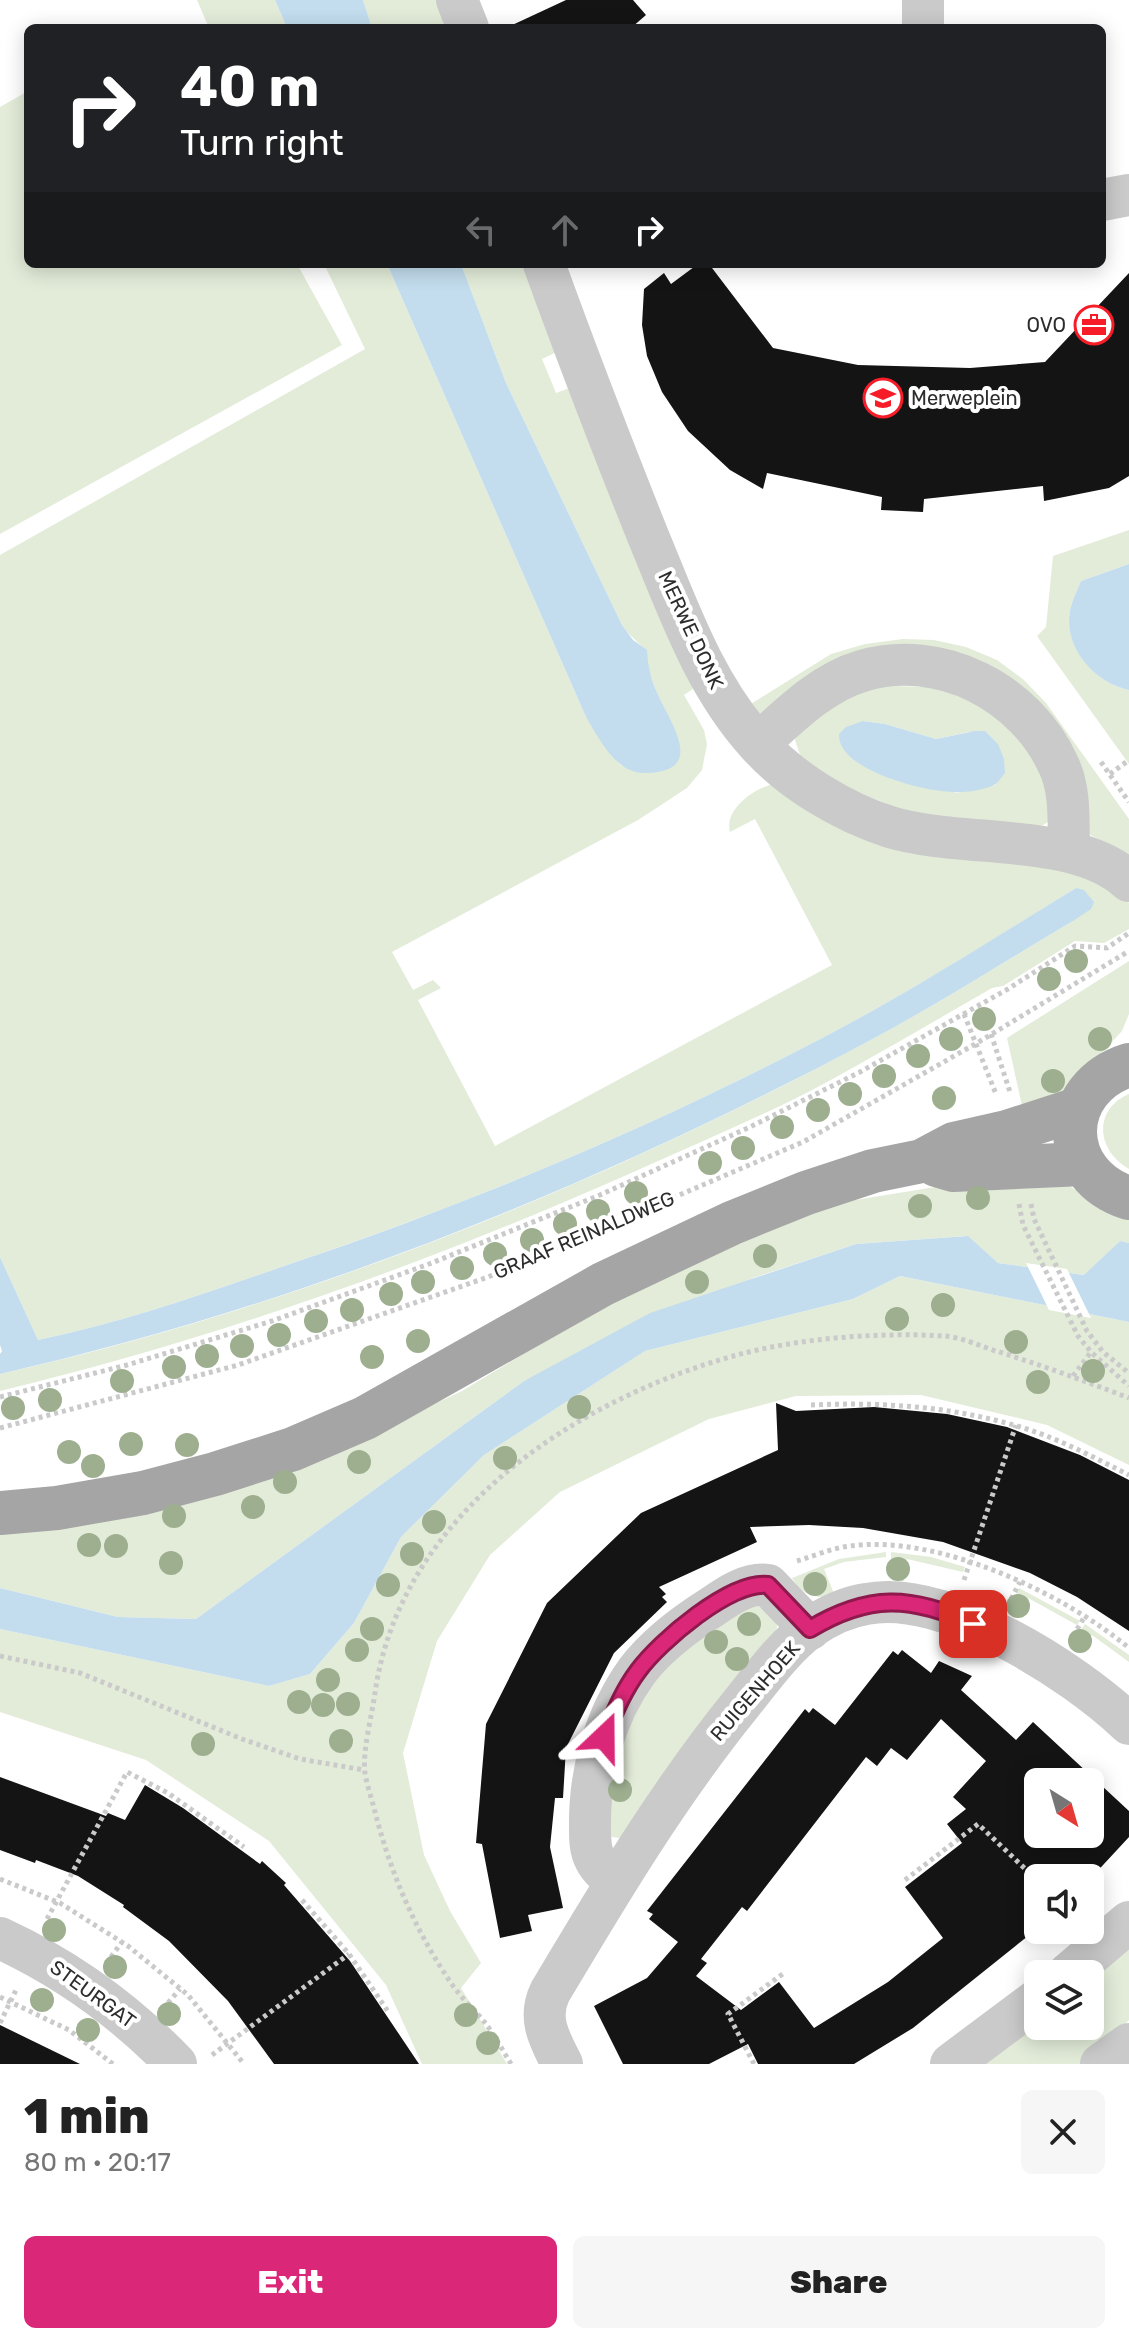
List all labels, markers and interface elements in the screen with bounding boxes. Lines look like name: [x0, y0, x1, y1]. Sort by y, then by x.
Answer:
text: 40 m: [180, 54, 320, 120]
icon: right: [48, 56, 152, 160]
text: Turn right: [180, 121, 344, 164]
icon: left: [459, 208, 503, 252]
icon: ahead: [543, 208, 587, 252]
icon: right: [627, 208, 671, 252]
office icon: OVO: [1073, 304, 1115, 346]
place label: OVO: [1027, 313, 1066, 337]
school or university icon: Merweplein: [862, 377, 904, 419]
place label: Merweplein: [911, 386, 1018, 410]
street label: MERWE DONK: [653, 567, 729, 693]
street label: GRAAF REINALDWEG: [490, 1186, 678, 1284]
pin: [939, 1590, 1007, 1658]
icon: arrive: [951, 1602, 995, 1646]
street label: RUIGENHOEK: [705, 1636, 805, 1746]
position arrow: [562, 1695, 646, 1779]
north arrow: [1024, 1768, 1104, 1848]
map controls: [1024, 1768, 1104, 2040]
button: sound: [1024, 1864, 1104, 1944]
street label: STEURGAT: [46, 1955, 141, 2033]
button: layers: [1024, 1960, 1104, 2040]
text: 1 min: [24, 2088, 150, 2145]
button: close: [1021, 2090, 1105, 2174]
text: 80 m · 20:17: [24, 2147, 171, 2178]
button: Exit: [24, 2236, 557, 2328]
button: Share: [573, 2236, 1105, 2328]

